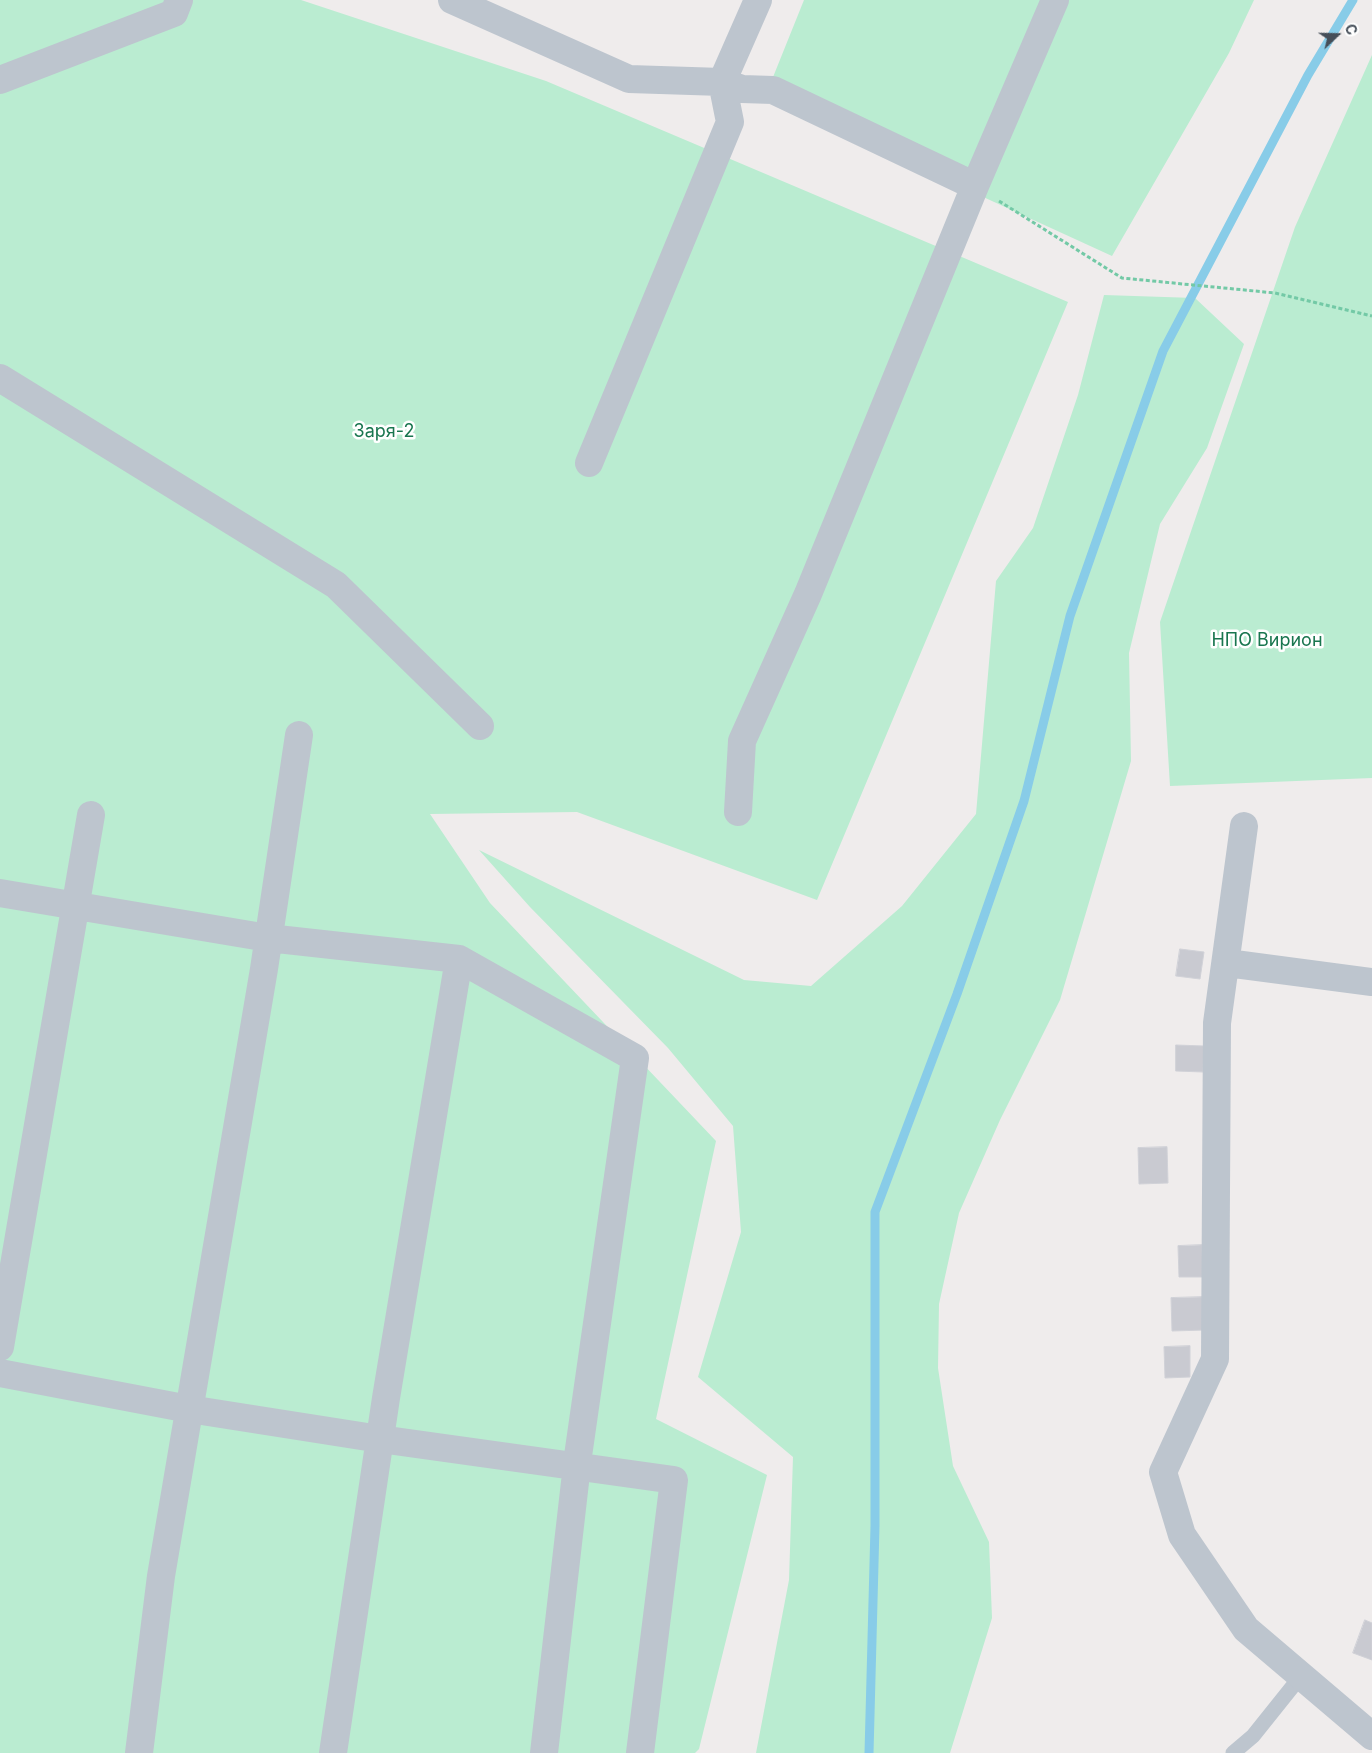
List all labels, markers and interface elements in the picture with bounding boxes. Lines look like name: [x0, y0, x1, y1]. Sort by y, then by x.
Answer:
north arrow: [1312, 10, 1362, 60]
text: С: [1342, 22, 1361, 37]
park label: Заря-2: [354, 421, 414, 443]
park label: НПО Вирион: [1211, 630, 1323, 652]

